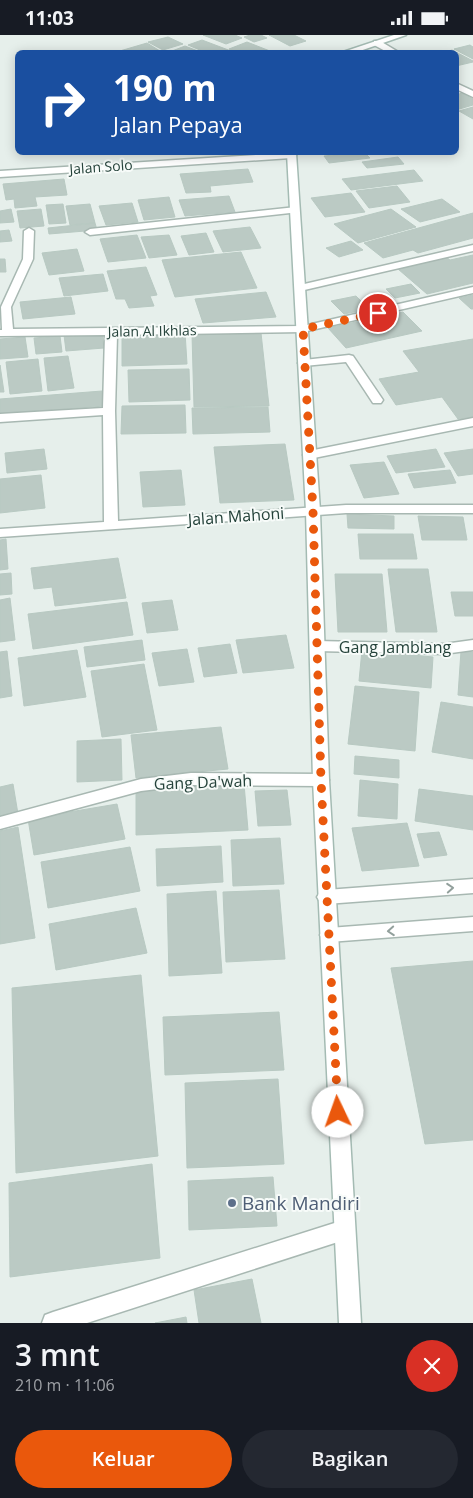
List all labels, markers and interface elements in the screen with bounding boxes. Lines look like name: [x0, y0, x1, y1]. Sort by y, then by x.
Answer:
text: 11:03: [25, 5, 74, 31]
text: 190 m: [113, 64, 217, 111]
icon: right: [30, 70, 95, 135]
text: Jalan Pepaya: [113, 109, 243, 139]
street label: Jalan Solo: [67, 155, 133, 178]
pin: [357, 292, 399, 334]
icon: arrive: [364, 299, 392, 327]
street label: Jalan Al Ikhlas: [105, 320, 197, 341]
street label: Jalan Mahoni: [185, 502, 285, 530]
street label: Gang Jamblang: [339, 636, 452, 658]
street label: Gang Da'wah: [153, 769, 253, 795]
one-way arrow: [446, 882, 454, 893]
one-way arrow: [386, 925, 394, 936]
position arrow: [311, 1085, 363, 1137]
place label: Bank Mandiri: [242, 1190, 360, 1216]
marker: Bank Mandiri: [226, 1197, 238, 1209]
text: 3 mnt: [15, 1334, 100, 1375]
button: close: [406, 1340, 458, 1392]
text: 210 m · 11:06: [15, 1374, 115, 1396]
button: Keluar: [15, 1430, 232, 1488]
button: Bagikan: [242, 1430, 458, 1488]

